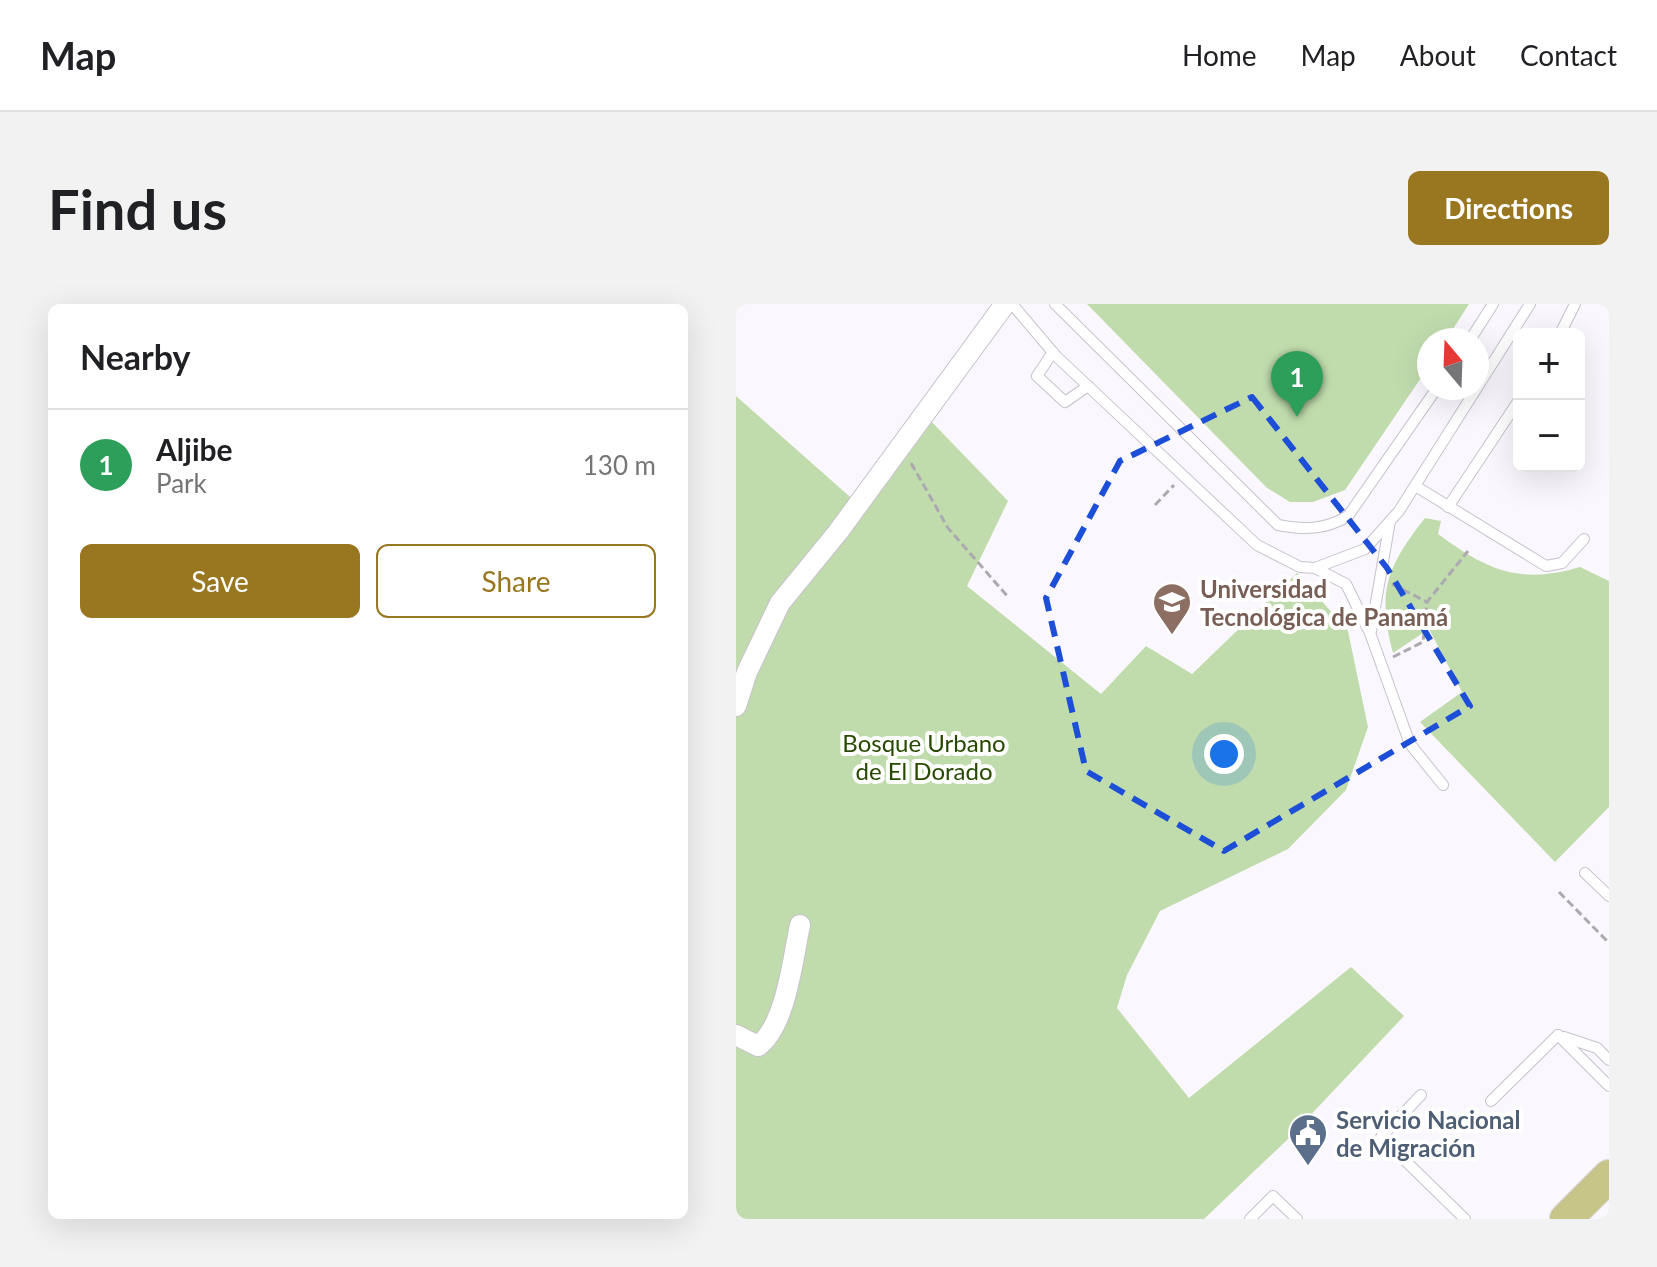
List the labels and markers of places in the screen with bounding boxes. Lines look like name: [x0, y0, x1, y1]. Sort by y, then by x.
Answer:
pin: 1: [1271, 351, 1323, 417]
place label: Universidad Tecnológica de Panamá: [1200, 574, 1448, 631]
school or university icon: Universidad Tecnológica de Panamá: [1151, 581, 1193, 636]
place label: Servicio Nacional de Migración: [1336, 1105, 1520, 1162]
public building icon: Servicio Nacional de Migración: [1287, 1112, 1329, 1167]

